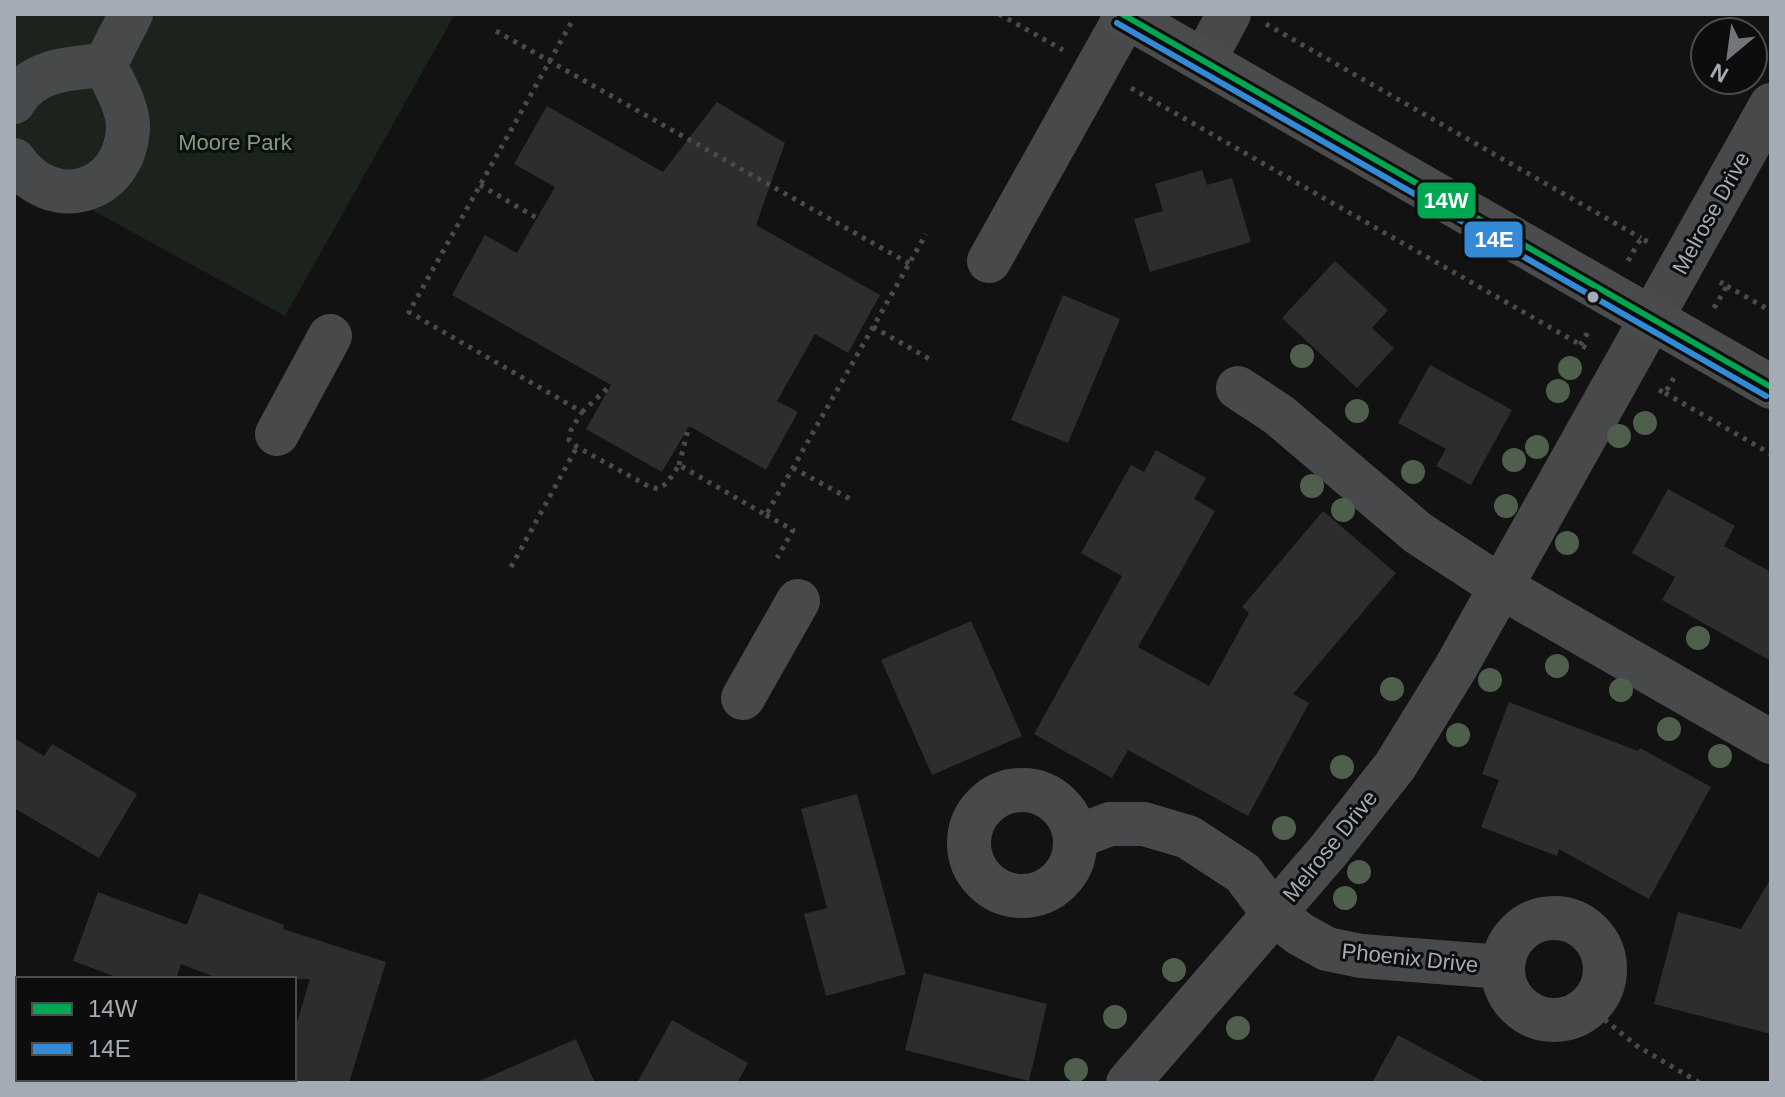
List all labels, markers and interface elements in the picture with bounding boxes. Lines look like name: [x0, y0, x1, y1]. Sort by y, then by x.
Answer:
north arrow: [1689, 16, 1769, 96]
text: N: [1707, 58, 1733, 88]
park label: Moore Park: [178, 130, 293, 155]
street label: Melrose Drive: [1667, 148, 1755, 278]
line badge: 14W: [1416, 181, 1477, 220]
text: 14W: [1423, 188, 1469, 213]
line badge: 14E: [1463, 220, 1524, 259]
text: 14E: [1474, 227, 1514, 252]
unlabelled marker: [1585, 289, 1601, 305]
street label: Melrose Drive: [1278, 785, 1382, 907]
street label: Phoenix Drive: [1341, 938, 1479, 978]
legend: [16, 977, 296, 1081]
text: 14W: [88, 995, 138, 1022]
text: 14E: [88, 1035, 131, 1062]

